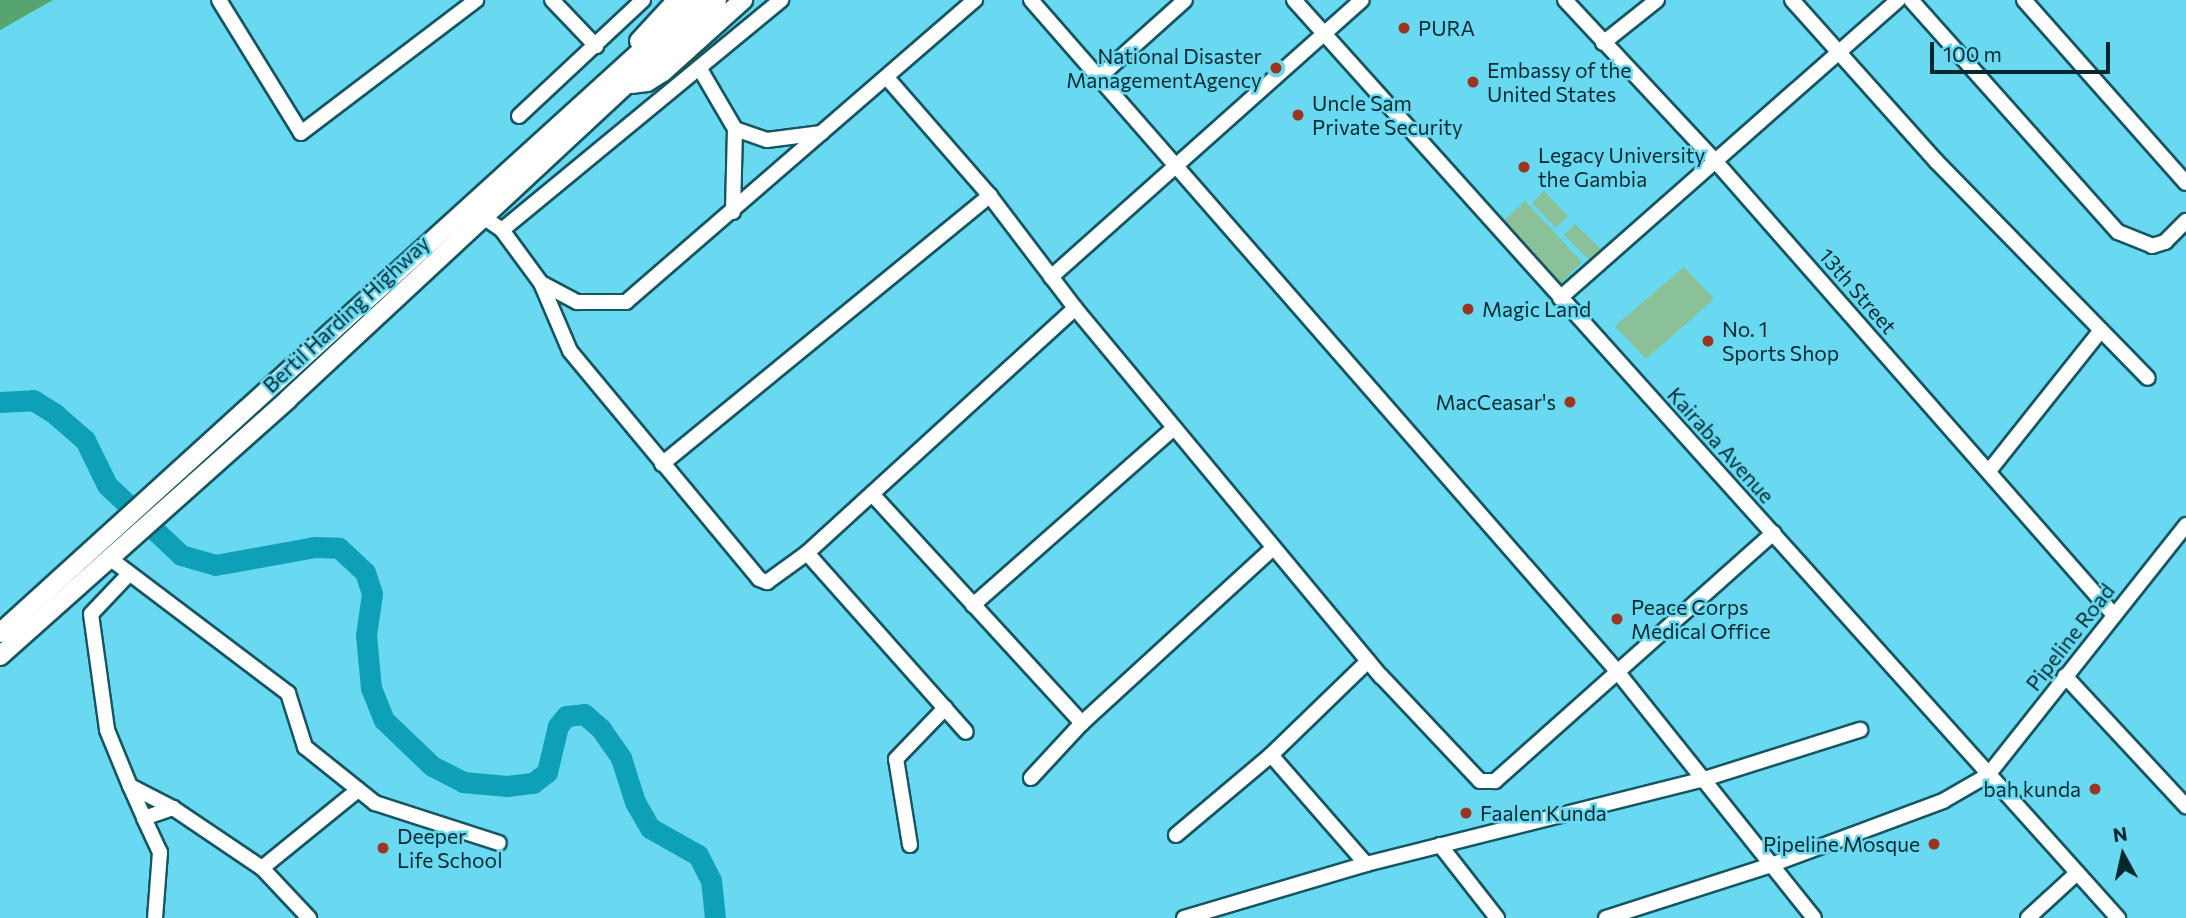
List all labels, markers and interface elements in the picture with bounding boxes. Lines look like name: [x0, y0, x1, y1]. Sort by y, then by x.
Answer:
place label: PURA: [1418, 15, 1475, 41]
marker: PURA: [1396, 20, 1412, 36]
scale bar: [1934, 28, 2114, 72]
text: 100 m: [1943, 41, 2002, 66]
place label: National Disaster ManagementAgency: [1066, 43, 1262, 93]
place label: Embassy of the United States: [1487, 57, 1631, 107]
marker: National Disaster ManagementAgency: [1268, 60, 1284, 76]
marker: Embassy of the United States: [1465, 74, 1481, 90]
place label: Uncle Sam Private Security: [1312, 90, 1463, 140]
marker: Uncle Sam Private Security: [1290, 107, 1306, 123]
place label: Legacy University the Gambia: [1538, 142, 1705, 192]
marker: Legacy University the Gambia: [1516, 159, 1532, 175]
street label: Bertil Harding Highway: [257, 230, 435, 398]
street label: 13th Street: [1814, 243, 1902, 339]
place label: Magic Land: [1482, 296, 1591, 322]
marker: Magic Land: [1460, 301, 1476, 317]
place label: No. 1 Sports Shop: [1722, 316, 1839, 366]
marker: No. 1 Sports Shop: [1700, 333, 1716, 349]
street label: Kairaba Avenue: [1662, 382, 1780, 508]
place label: MacCeasar's: [1436, 389, 1556, 415]
marker: MacCeasar's: [1562, 394, 1578, 410]
street label: Pipeline Road: [2020, 578, 2120, 696]
place label: Peace Corps Medical Office: [1631, 594, 1771, 644]
marker: Peace Corps Medical Office: [1609, 611, 1625, 627]
place label: bah kunda: [1983, 776, 2081, 802]
marker: bah kunda: [2087, 781, 2103, 797]
place label: Faalen Kunda: [1480, 800, 1607, 826]
marker: Faalen Kunda: [1458, 805, 1474, 821]
north arrow: [2088, 820, 2158, 890]
text: N: [2111, 821, 2129, 846]
place label: Deeper Life School: [397, 823, 502, 873]
place label: Pipeline Mosque: [1763, 831, 1920, 857]
marker: Pipeline Mosque: [1926, 836, 1942, 852]
marker: Deeper Life School: [375, 840, 391, 856]

